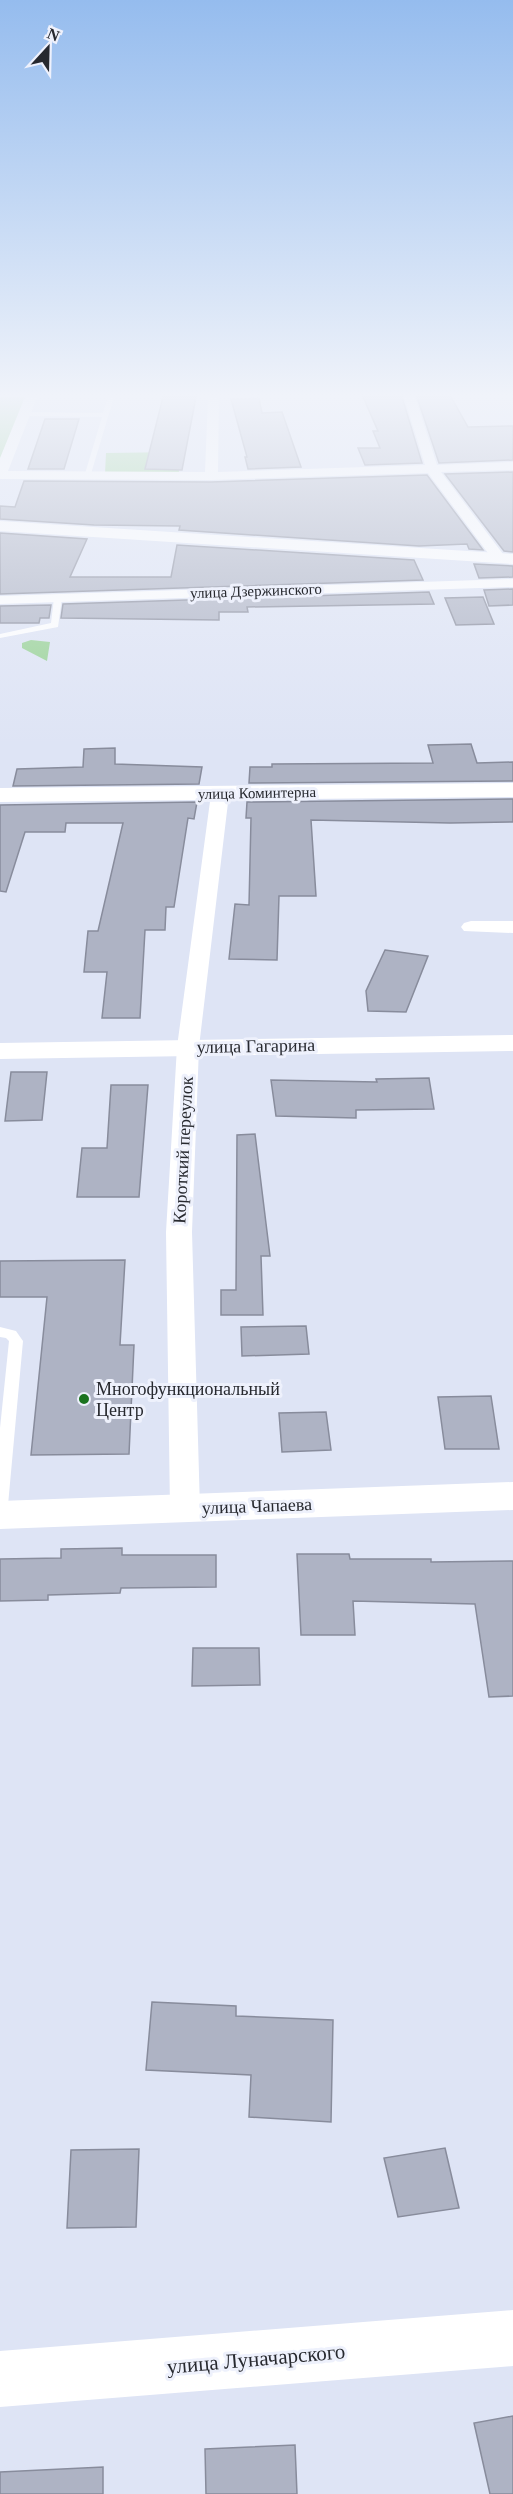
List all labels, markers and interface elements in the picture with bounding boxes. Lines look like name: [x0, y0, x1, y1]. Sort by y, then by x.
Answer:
north arrow: [18, 18, 78, 78]
text: N: [45, 25, 62, 45]
street label: улица Дзержинского: [190, 581, 322, 601]
street label: улица Коминтерна: [198, 784, 317, 802]
street label: улица Гагарина: [197, 1035, 315, 1057]
street label: Короткий переулок: [169, 1076, 197, 1224]
place label: Многофункциональный Центр: [96, 1379, 280, 1420]
marker: Многофункциональный Центр: [77, 1392, 91, 1406]
street label: улица Чапаева: [202, 1494, 312, 1518]
street label: улица Луначарского: [166, 2339, 346, 2379]

